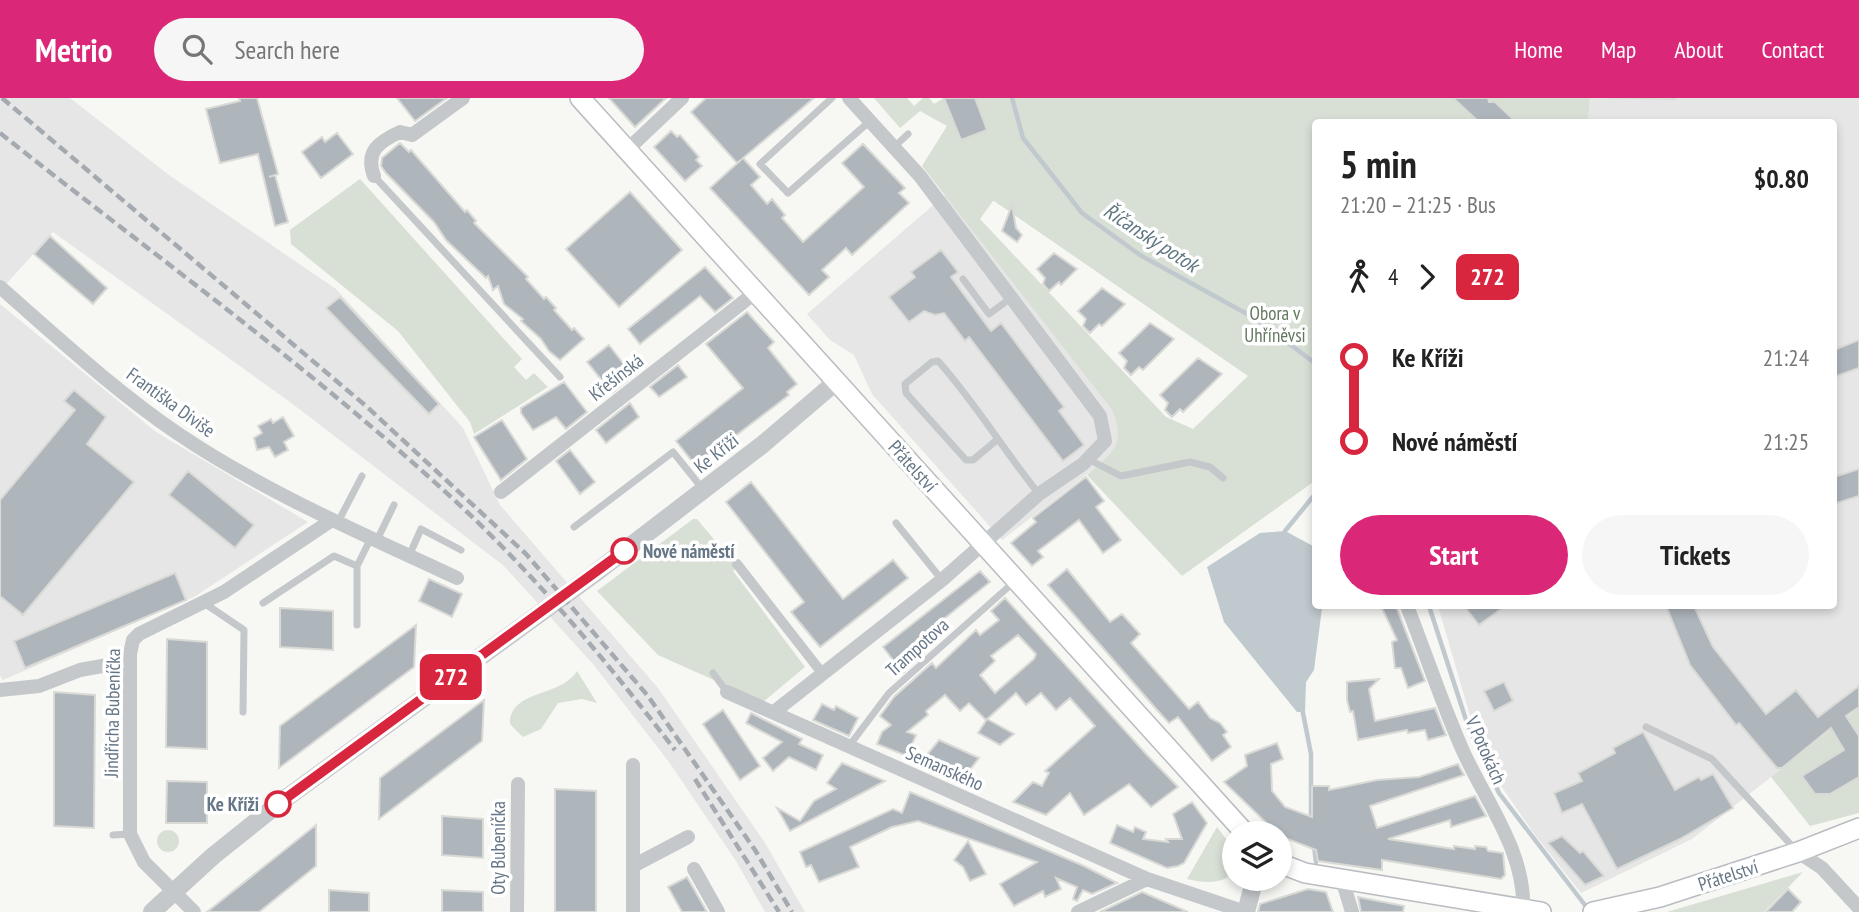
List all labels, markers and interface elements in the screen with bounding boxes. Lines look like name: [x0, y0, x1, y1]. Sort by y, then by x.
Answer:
search box: [154, 18, 644, 81]
text: Metrio: [35, 28, 112, 71]
icon: search: [178, 30, 216, 68]
text: Search here: [234, 33, 340, 66]
text: Home: [1514, 34, 1563, 65]
text: Map: [1601, 34, 1636, 65]
text: About: [1674, 34, 1723, 65]
text: Contact: [1761, 34, 1824, 65]
text: 5 min: [1340, 139, 1417, 188]
text: $0.80: [1754, 162, 1809, 195]
text: 21:20 – 21:25 · Bus: [1340, 190, 1496, 219]
water label: Říčanský potok: [1099, 197, 1206, 280]
icon: walk: [1340, 258, 1378, 296]
icon: forward: [1408, 258, 1446, 296]
text: 272: [1470, 261, 1505, 292]
text: 4: [1388, 262, 1398, 291]
park label: Obora v Uhříněvsi: [1244, 301, 1306, 347]
text: Ke Kříži: [1392, 341, 1464, 374]
text: 21:24: [1763, 343, 1809, 372]
street label: Křešínská: [584, 348, 648, 406]
street label: Františka Diviše: [122, 362, 220, 442]
text: Nové náměstí: [1392, 425, 1517, 458]
text: 21:25: [1763, 427, 1809, 456]
street label: Ke Kříži: [689, 428, 743, 478]
street label: Přátelství: [883, 435, 943, 497]
button: Start: [1340, 515, 1568, 595]
button: Tickets: [1582, 515, 1809, 595]
marker: Nové náměstí: [611, 538, 637, 564]
place label: Nové náměstí: [643, 539, 735, 563]
street label: Trampotova: [881, 612, 953, 682]
street label: Jindřicha Bubeníčka: [99, 648, 125, 779]
line badge: 272: [411, 654, 491, 700]
text: 272: [434, 661, 468, 692]
street label: V Potokách: [1460, 711, 1512, 788]
street label: Semanského: [903, 740, 987, 796]
marker: Ke Kříži: [265, 791, 291, 817]
place label: Ke Kříži: [207, 792, 259, 816]
street label: Oty Bubeníčka: [486, 801, 510, 895]
map controls: [1222, 821, 1292, 891]
button: layers: [1222, 821, 1292, 891]
street label: Přátelství: [1695, 854, 1761, 896]

